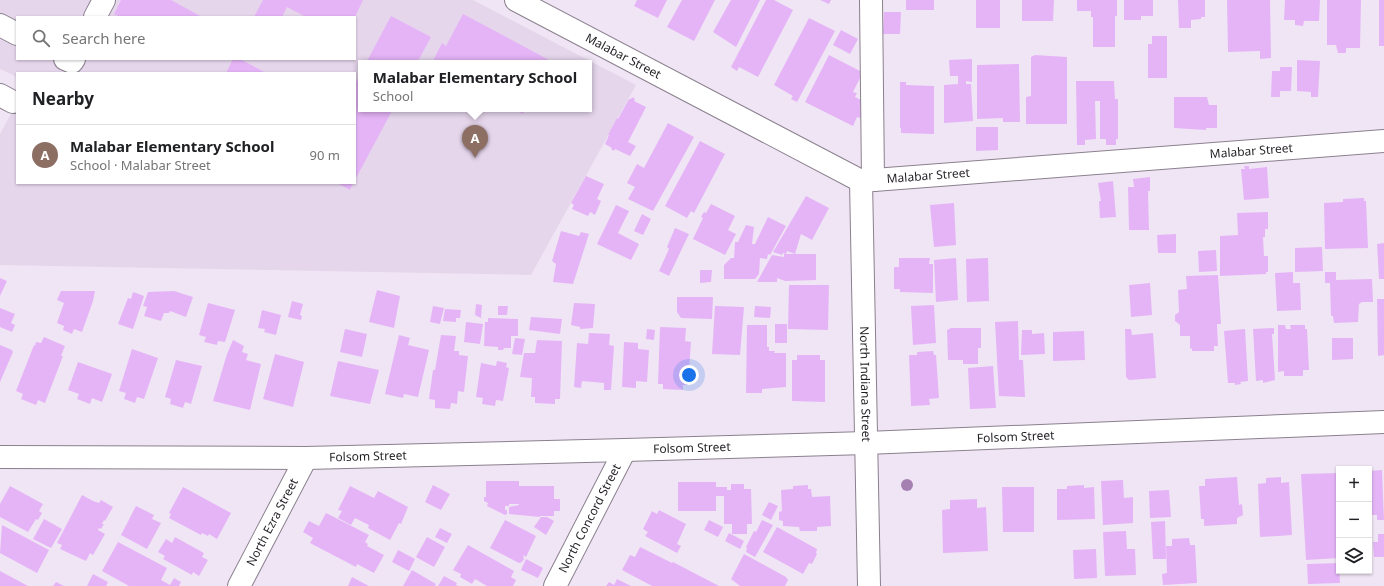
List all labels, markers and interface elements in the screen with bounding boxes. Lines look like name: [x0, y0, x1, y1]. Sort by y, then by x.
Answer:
search box: [16, 16, 356, 60]
icon: search: [30, 27, 52, 49]
text: Search here: [62, 28, 145, 48]
street label: Malabar Street: [583, 29, 665, 83]
popup: [358, 60, 592, 112]
text: Malabar Elementary School: [373, 67, 577, 87]
text: Nearby: [32, 87, 94, 110]
text: School: [373, 87, 413, 105]
pin: A: [462, 125, 488, 158]
text: Malabar Elementary School: [70, 136, 274, 156]
street label: Malabar Street: [1209, 139, 1294, 162]
text: A: [41, 146, 50, 164]
text: 90 m: [310, 146, 340, 164]
text: School · Malabar Street: [70, 156, 211, 174]
street label: Malabar Street: [886, 164, 971, 187]
street label: North Indiana Street: [856, 326, 875, 443]
your location: [679, 365, 699, 385]
street label: Folsom Street: [977, 426, 1055, 446]
street label: Folsom Street: [653, 438, 732, 457]
street label: Folsom Street: [329, 446, 408, 465]
street label: North Concord Street: [554, 460, 625, 576]
map controls: [1336, 466, 1372, 574]
button: +: [1336, 466, 1372, 502]
street label: North Ezra Street: [242, 475, 302, 569]
button: −: [1336, 502, 1372, 538]
button: layers: [1336, 538, 1372, 574]

